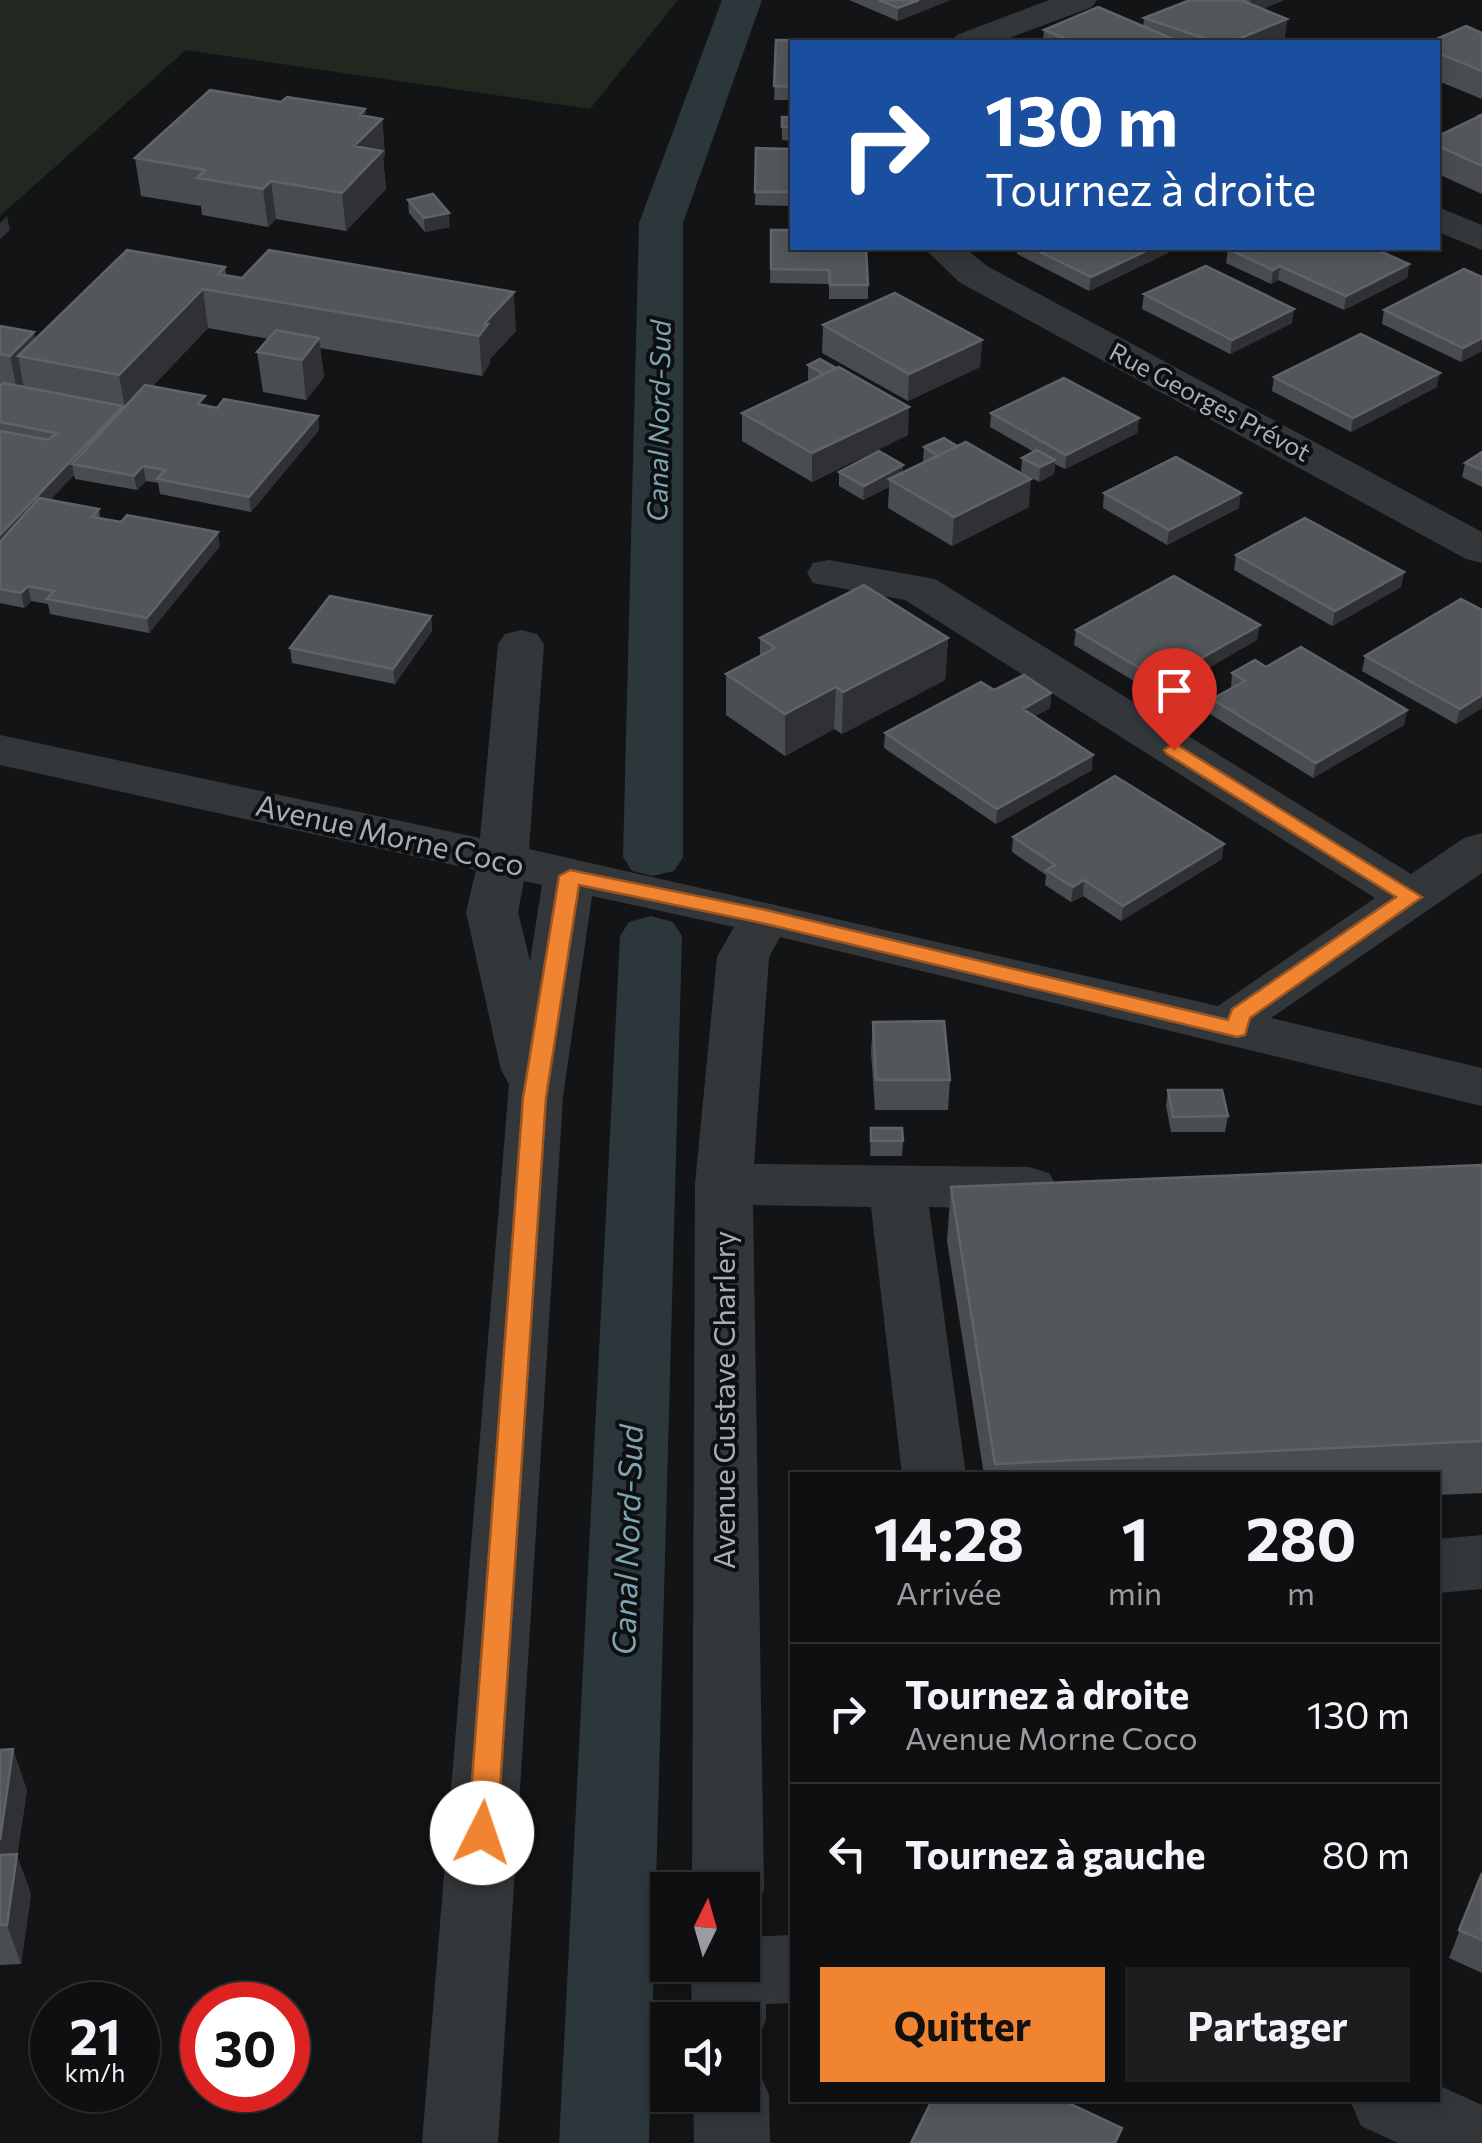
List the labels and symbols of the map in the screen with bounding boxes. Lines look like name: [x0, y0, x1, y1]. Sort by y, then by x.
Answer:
water label: Canal Nord-Sud: [639, 318, 677, 522]
street label: Rue Georges Prévot: [1105, 335, 1316, 467]
pin: [1132, 648, 1217, 751]
street label: Avenue Morne Coco: [253, 785, 528, 882]
street label: Avenue Gustave Charlery: [704, 1231, 741, 1569]
water label: Canal Nord-Sud: [602, 1422, 650, 1656]
position arrow: [430, 1781, 534, 1885]
north arrow: [650, 1872, 760, 1982]
speed limit sign: 30: [180, 1982, 310, 2112]

